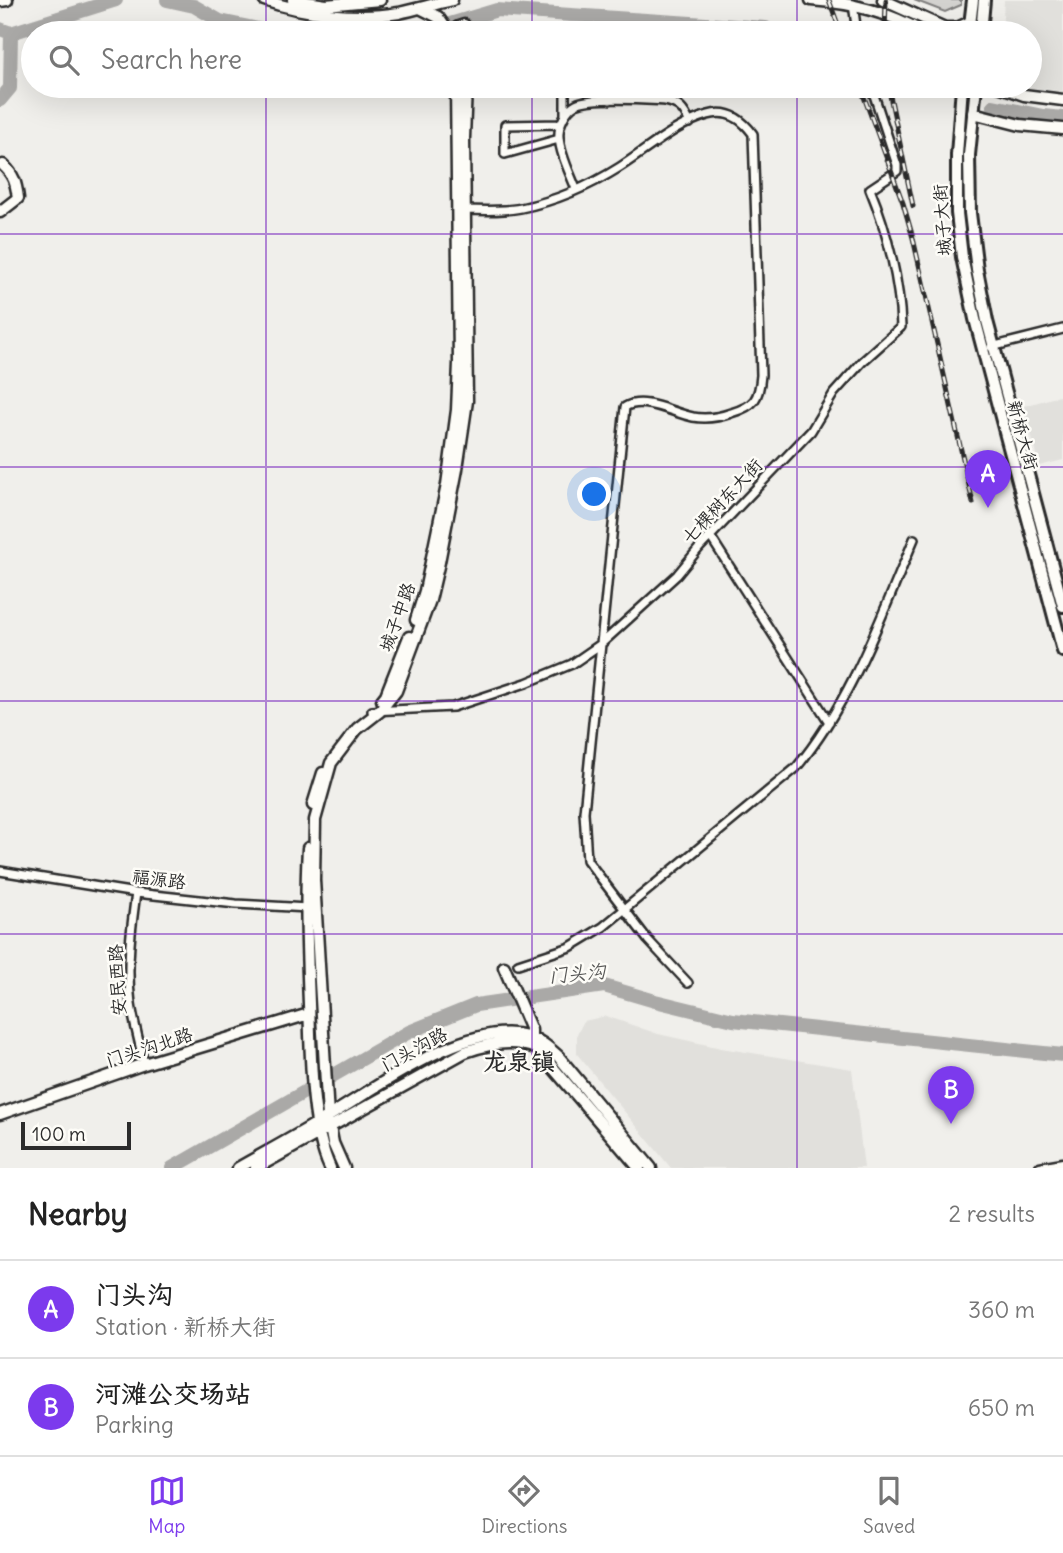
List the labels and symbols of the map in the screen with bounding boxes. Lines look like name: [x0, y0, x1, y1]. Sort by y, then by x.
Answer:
street label: 城子大街: [928, 183, 956, 257]
street label: 新桥大街: [1003, 397, 1043, 473]
pin: A: [965, 450, 1011, 508]
street label: 七棵树东大街: [677, 454, 767, 548]
your location: [577, 477, 611, 511]
street label: 城子中路: [374, 579, 420, 655]
street label: 福源路: [131, 864, 187, 894]
street label: 安民西路: [104, 943, 130, 1017]
water label: 门头沟: [548, 958, 608, 987]
street label: 门头沟北路: [103, 1022, 195, 1072]
street label: 门头沟路: [377, 1022, 451, 1076]
district label: 龙泉镇: [483, 1046, 555, 1076]
pin: B: [928, 1066, 974, 1124]
scale bar: [21, 1119, 131, 1151]

